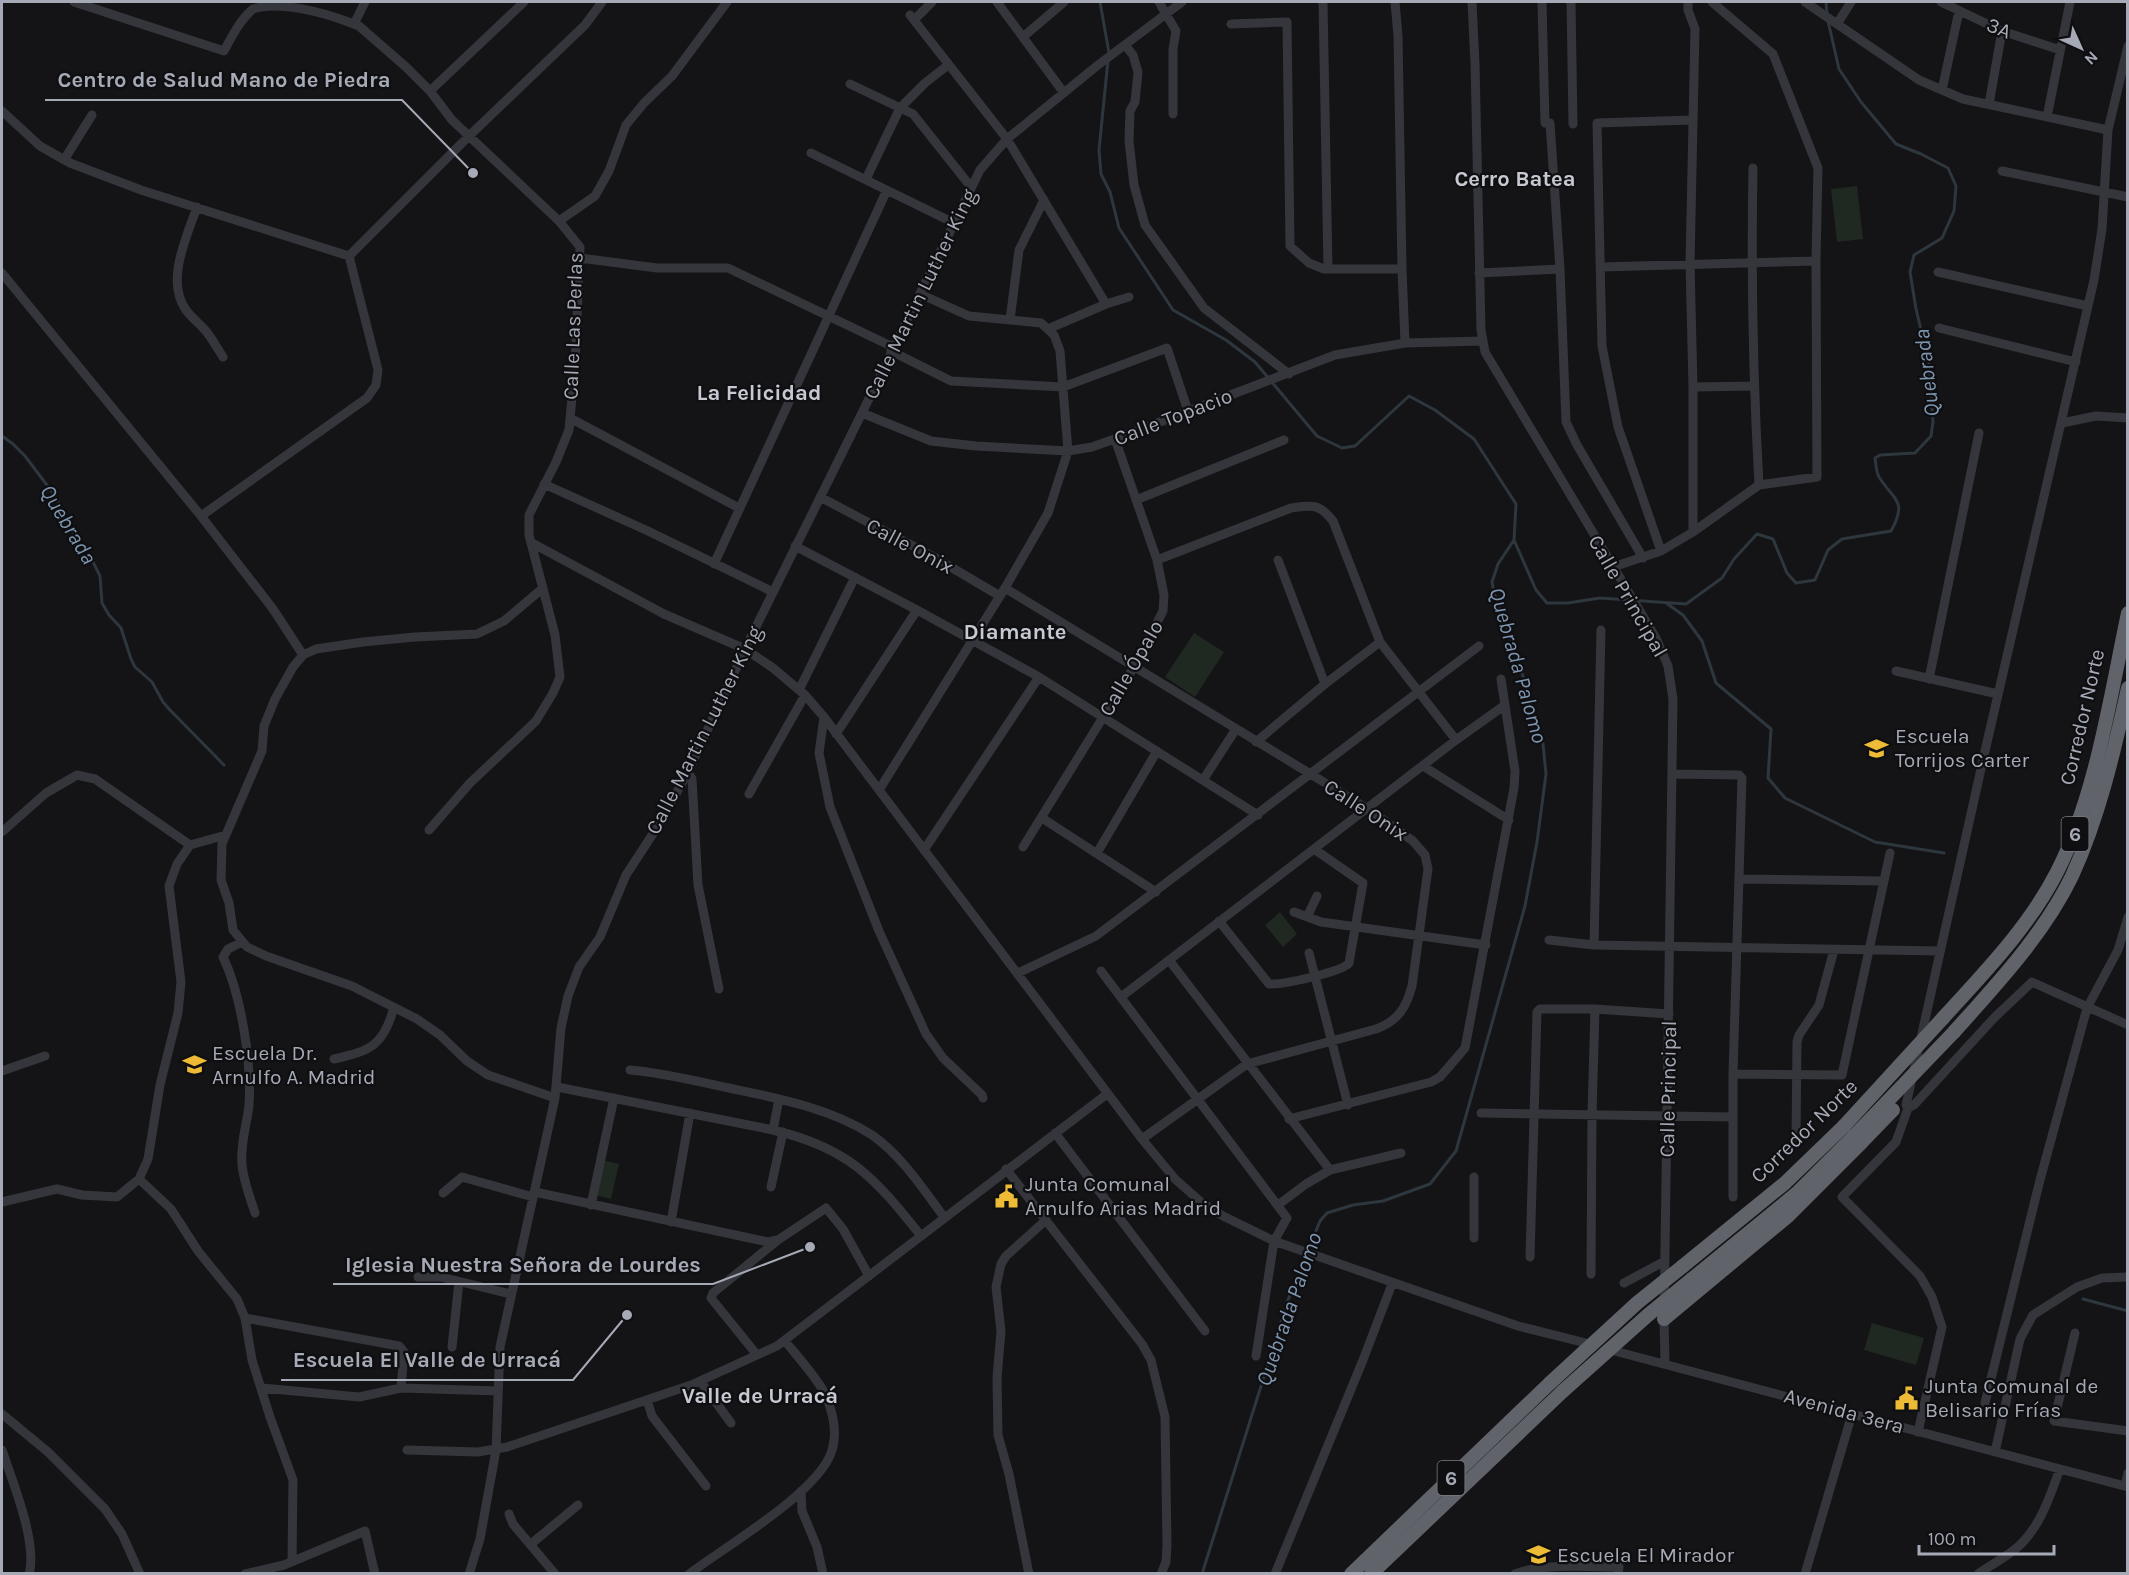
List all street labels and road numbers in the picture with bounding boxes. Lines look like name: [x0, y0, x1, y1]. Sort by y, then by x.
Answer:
street label: 3A: [1983, 12, 2015, 44]
street label: Calle Martin Luther King: [859, 185, 981, 403]
street label: Calle Las Perlas: [558, 252, 588, 400]
street label: Calle Topacio: [1110, 383, 1236, 451]
street label: Calle Onix: [862, 513, 958, 579]
street label: Calle Principal: [1583, 531, 1673, 661]
street label: Calle Ópalo: [1094, 616, 1168, 720]
street label: Calle Martin Luther King: [641, 622, 767, 838]
street label: Corredor Norte: [2055, 647, 2109, 787]
street label: Calle Onix: [1320, 774, 1413, 846]
road number: 6: [2062, 817, 2088, 851]
street label: Calle Principal: [1655, 1020, 1681, 1158]
street label: Corredor Norte: [1746, 1074, 1862, 1188]
street label: Avenida 3era: [1781, 1383, 1907, 1439]
road number: 6: [1438, 1461, 1464, 1495]

